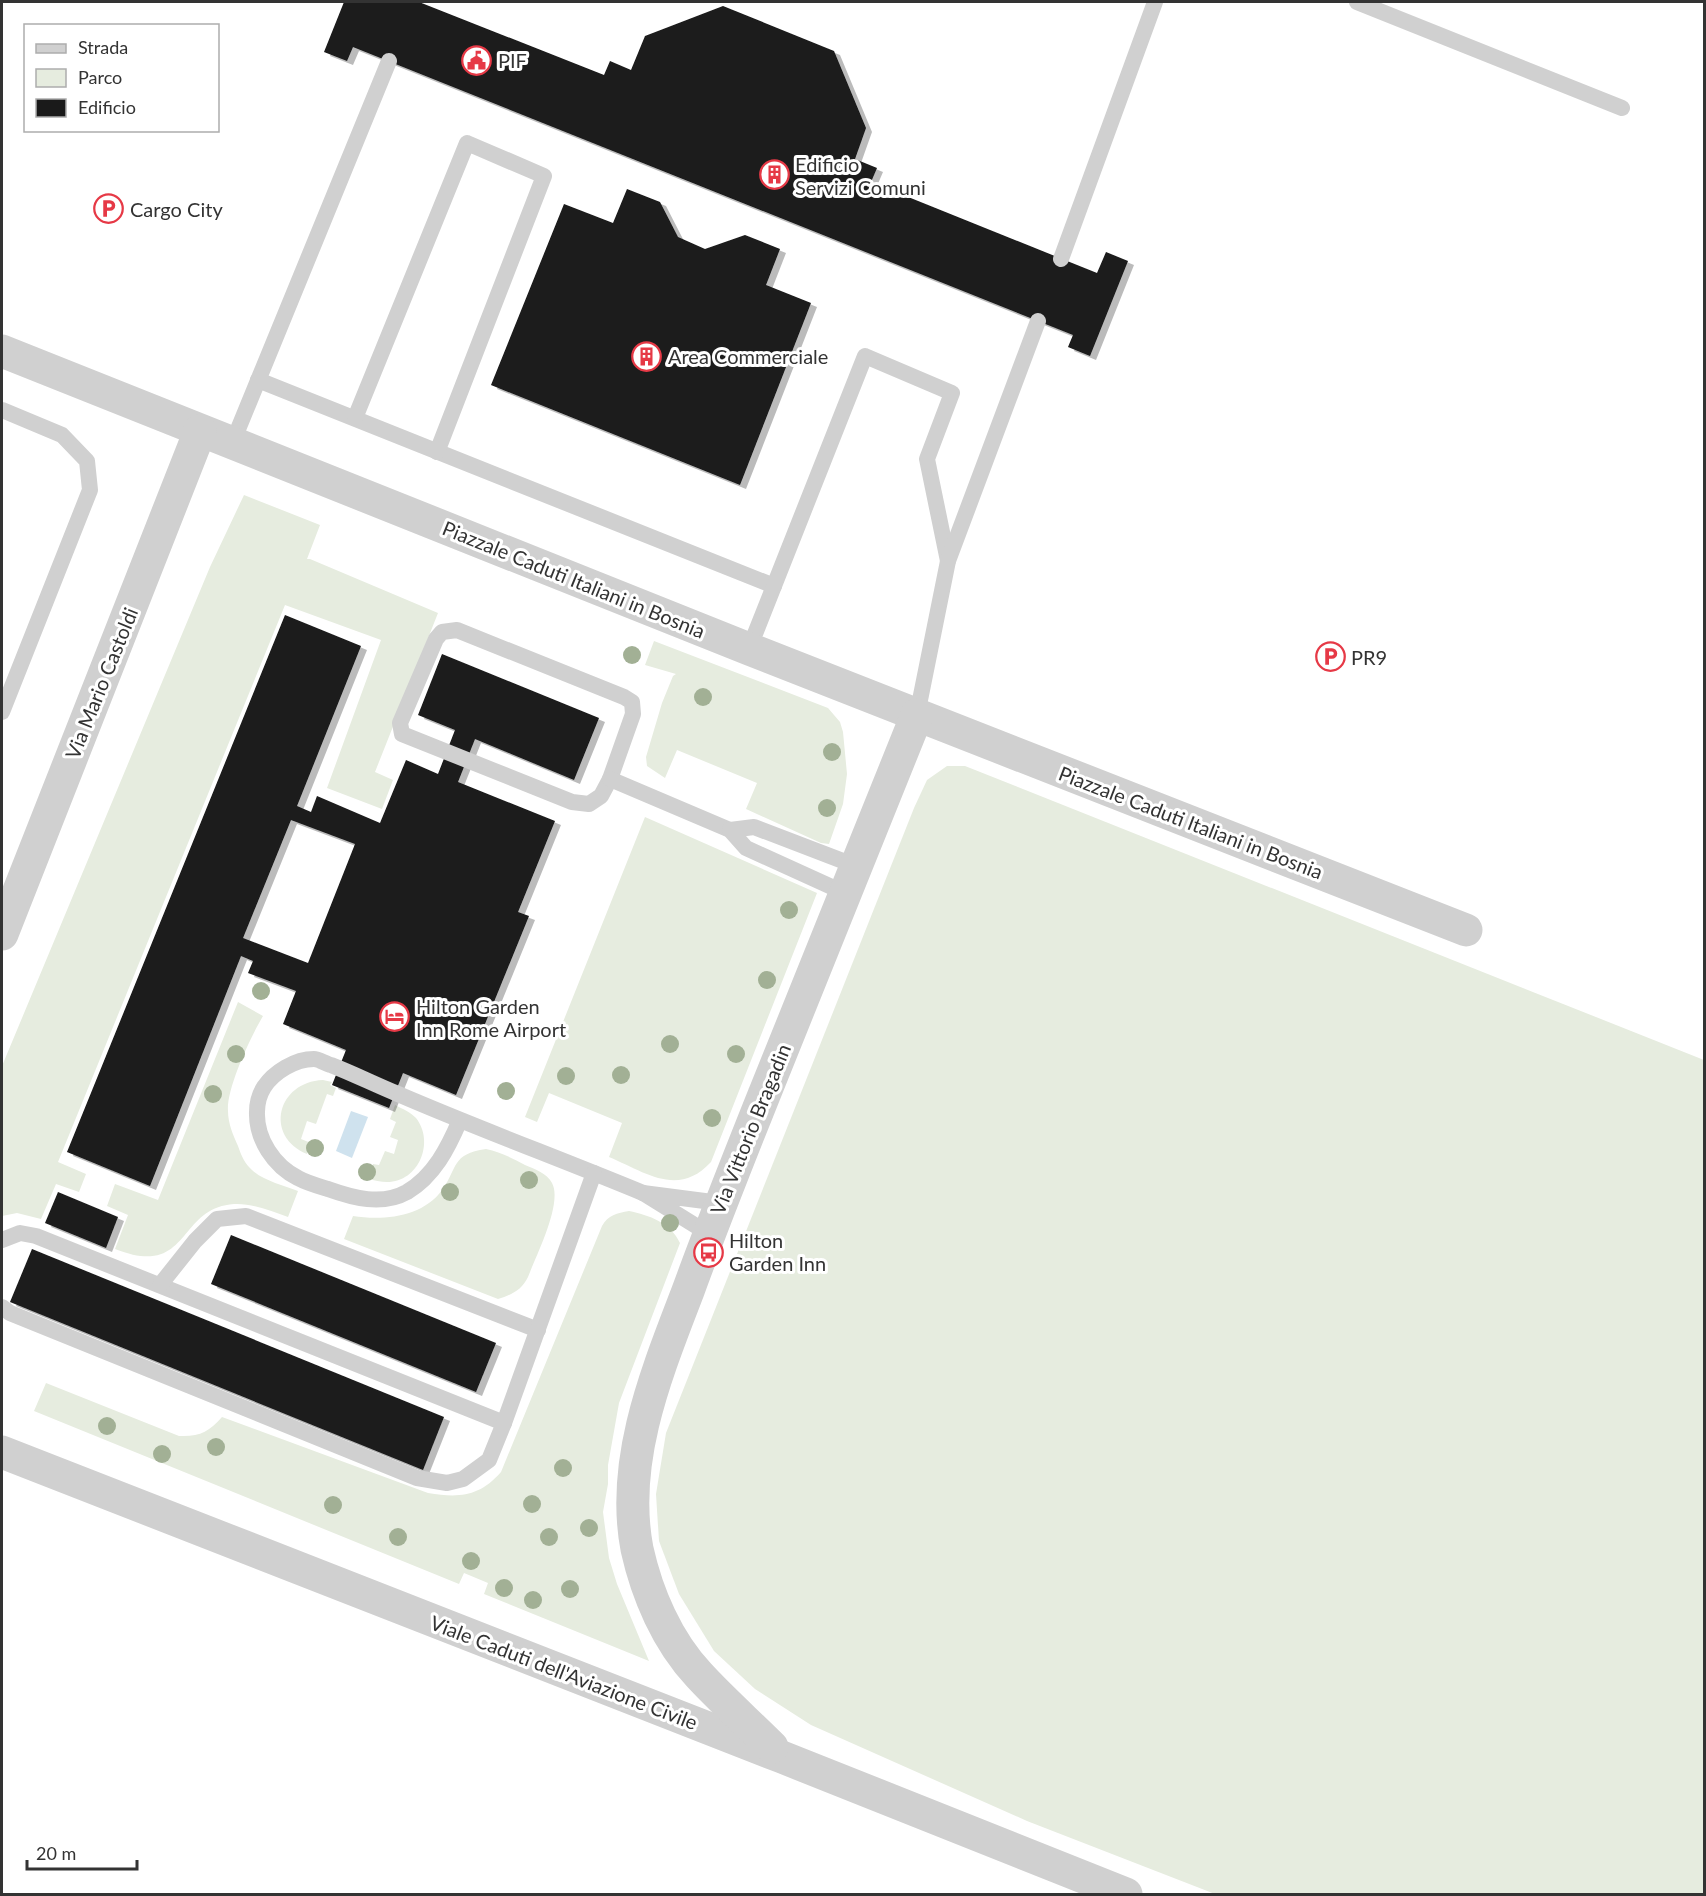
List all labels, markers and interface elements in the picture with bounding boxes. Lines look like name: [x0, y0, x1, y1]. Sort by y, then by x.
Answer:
legend: [24, 24, 219, 132]
text: Strada: [78, 36, 128, 58]
public building icon: PIF: [461, 44, 493, 76]
place label: PIF: [498, 48, 527, 72]
text: Parco: [78, 66, 122, 88]
text: Edificio: [78, 96, 136, 118]
place label: Edificio Servizi Comuni: [795, 152, 926, 199]
building icon: Edificio Servizi Comuni: [758, 159, 790, 191]
parking icon: Cargo City: [93, 193, 125, 225]
place label: Cargo City: [130, 197, 223, 221]
building icon: Area Commerciale: [631, 340, 663, 372]
place label: Area Commerciale: [668, 344, 828, 368]
street label: Piazzale Caduti Italiani in Bosnia: [439, 515, 709, 643]
street label: Via Mario Castoldi: [60, 604, 142, 762]
parking icon: PR9: [1314, 641, 1346, 673]
place label: PR9: [1351, 645, 1387, 669]
street label: Piazzale Caduti Italiani in Bosnia: [1056, 760, 1326, 884]
place label: Hilton Garden Inn Rome Airport: [416, 994, 566, 1041]
hotel icon: Hilton Garden Inn Rome Airport: [379, 1001, 411, 1033]
street label: Via Vittorio Bragadin: [705, 1040, 795, 1218]
place label: Hilton Garden Inn: [729, 1228, 826, 1275]
bus stop icon: Hilton Garden Inn: [692, 1236, 724, 1268]
street label: Viale Caduti dell'Aviazione Civile: [427, 1610, 701, 1734]
scale bar: [27, 1833, 136, 1871]
text: 20 m: [36, 1842, 76, 1864]

